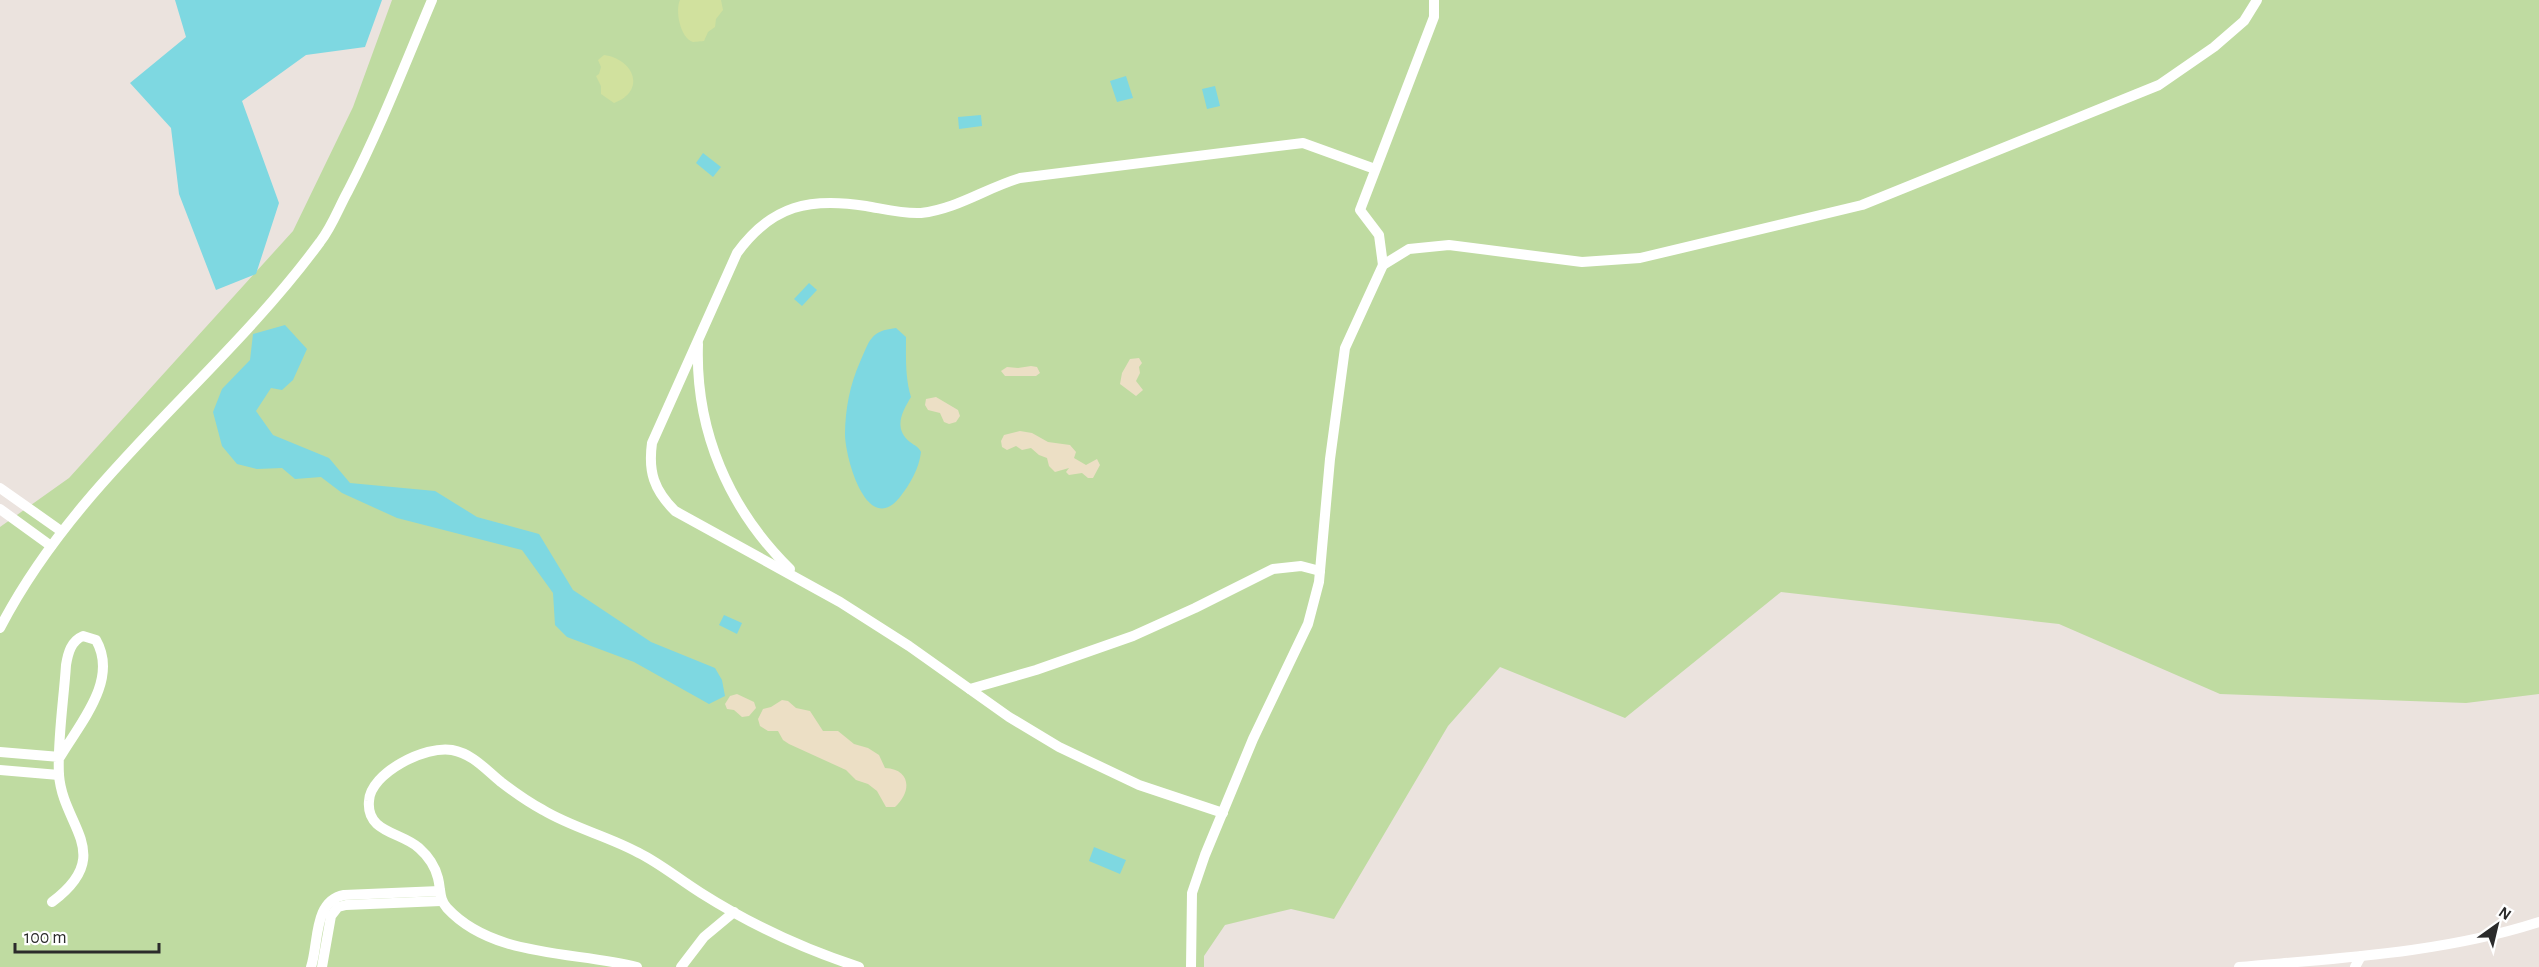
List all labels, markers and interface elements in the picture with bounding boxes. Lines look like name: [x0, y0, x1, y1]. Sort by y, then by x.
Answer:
north arrow: [2467, 895, 2527, 955]
text: N: [2496, 904, 2514, 923]
scale bar: [15, 916, 159, 954]
text: 100 m: [24, 929, 67, 947]

